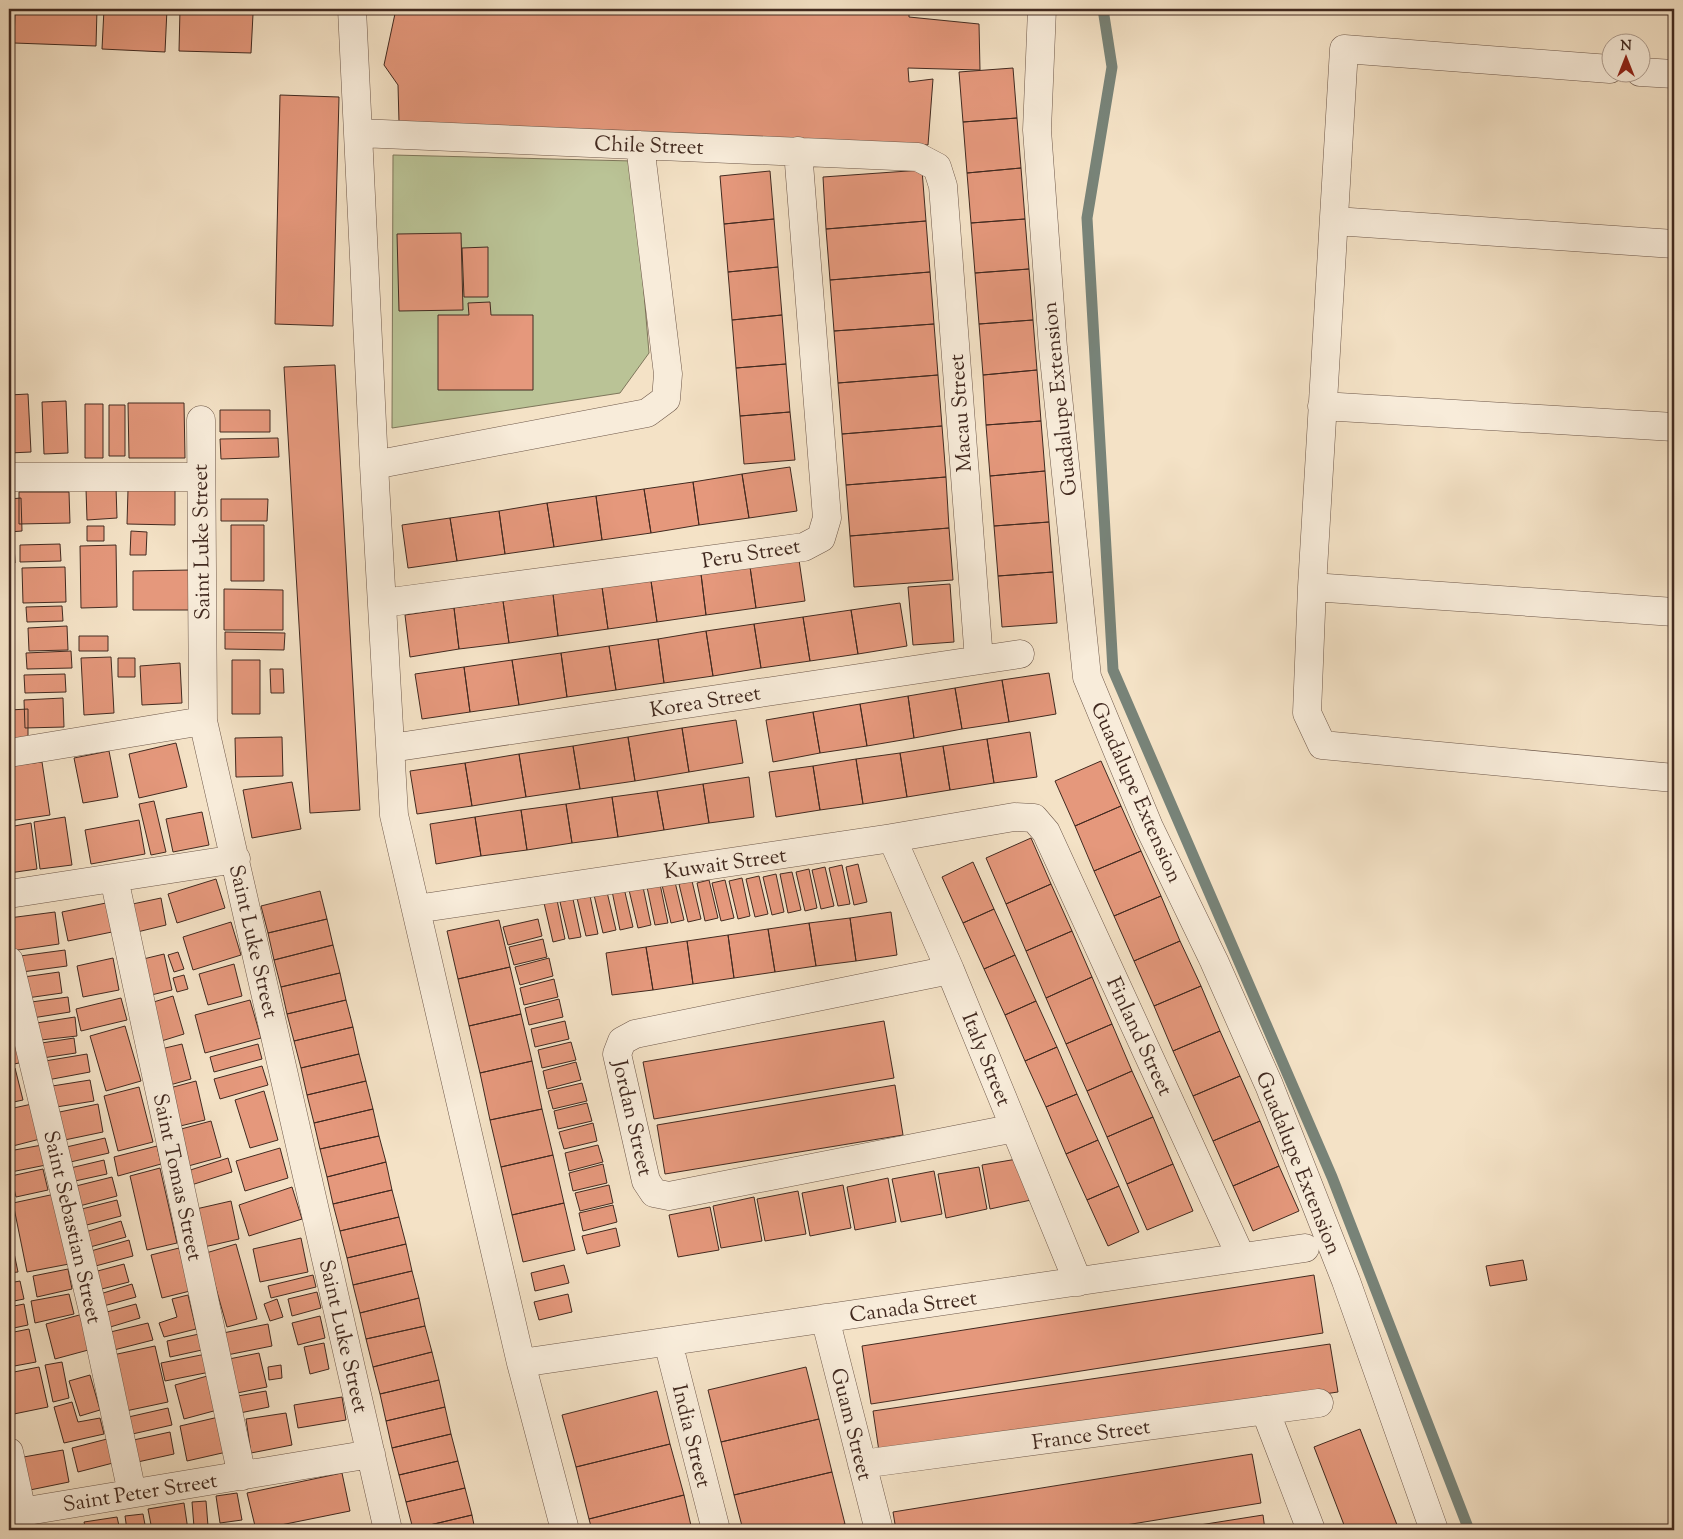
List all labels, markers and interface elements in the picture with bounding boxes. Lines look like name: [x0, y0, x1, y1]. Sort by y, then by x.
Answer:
north arrow: [1600, 32, 1650, 82]
text: N: [1620, 37, 1632, 57]
street label: Chile Street: [594, 130, 704, 164]
street label: Guadalupe Extension: [1036, 300, 1086, 497]
street label: Macau Street: [943, 353, 981, 473]
street label: Saint Luke Street: [187, 464, 219, 620]
street label: Peru Street: [700, 532, 803, 578]
street label: Korea Street: [648, 679, 763, 727]
street label: Guadalupe Extension: [1082, 698, 1189, 888]
street label: Kuwait Street: [662, 842, 789, 888]
street label: Saint Luke Street: [220, 862, 284, 1021]
street label: Finland Street: [1098, 973, 1179, 1101]
street label: Italy Street: [953, 1008, 1018, 1111]
street label: Jordan Street: [603, 1057, 659, 1179]
street label: Guadalupe Extension: [1247, 1068, 1348, 1260]
street label: Saint Tomas Street: [144, 1091, 208, 1264]
street label: Saint Sebastian Street: [34, 1128, 108, 1327]
street label: Saint Luke Street: [310, 1257, 374, 1416]
street label: Canada Street: [848, 1284, 979, 1332]
street label: Guam Street: [822, 1365, 879, 1484]
street label: India Street: [663, 1382, 717, 1491]
street label: France Street: [1030, 1413, 1152, 1459]
street label: Saint Peter Street: [61, 1467, 220, 1521]

